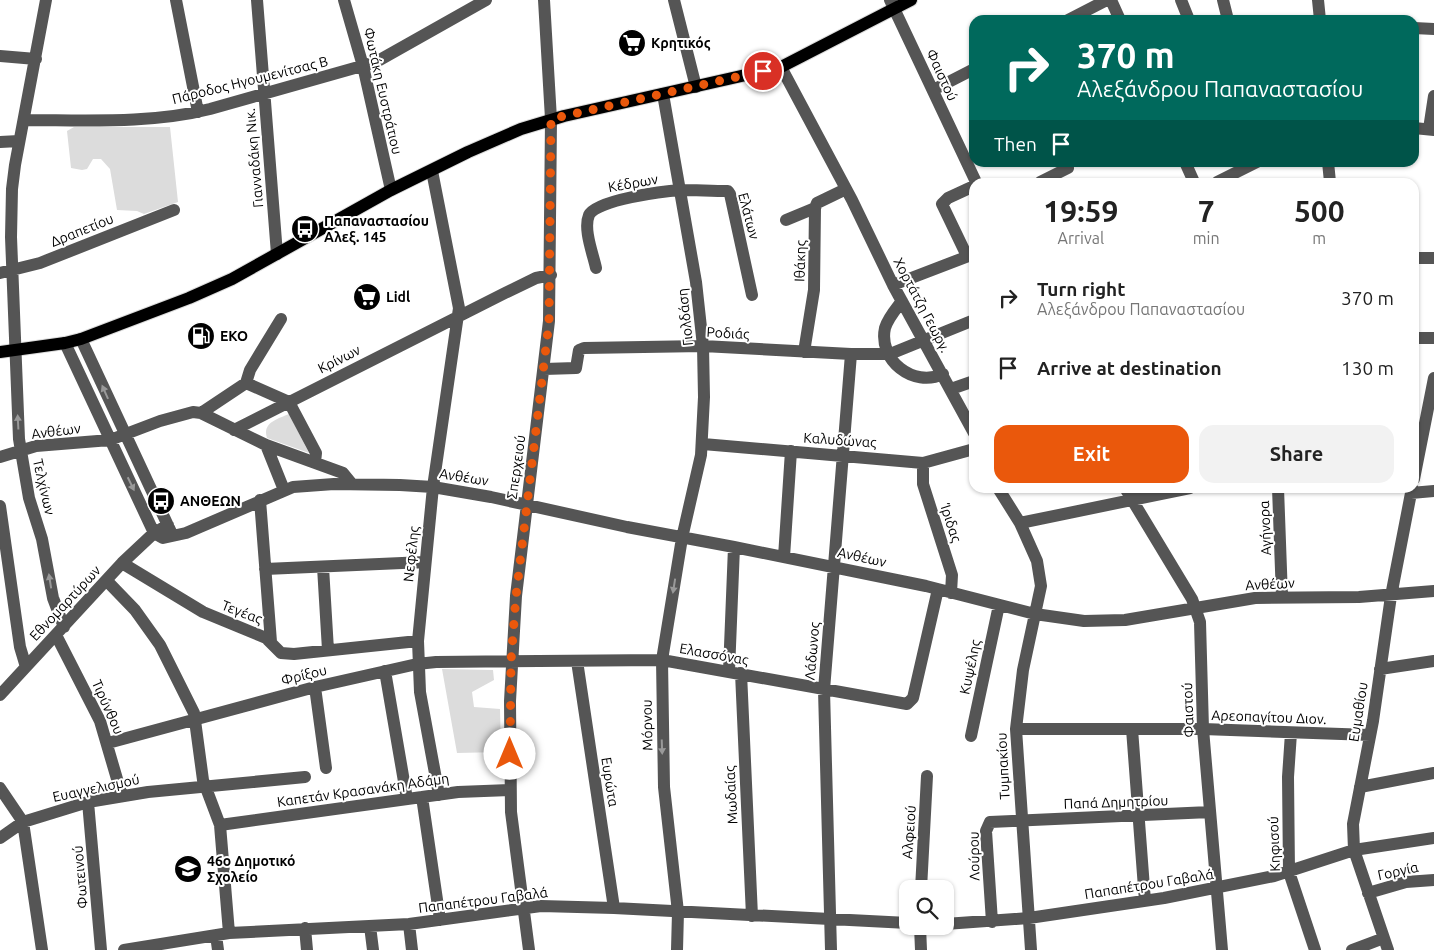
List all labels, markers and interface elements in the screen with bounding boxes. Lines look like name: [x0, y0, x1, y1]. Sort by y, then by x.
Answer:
street label: Φωτάκη Ευστράτιου: [361, 26, 405, 156]
supermarket icon: Κρητικός: [617, 28, 647, 58]
place label: Κρητικός: [651, 35, 711, 51]
icon: right: [994, 35, 1059, 100]
text: 370 m: [1077, 35, 1175, 75]
street label: Φαιστού: [923, 47, 961, 103]
pin: [742, 50, 784, 92]
street label: Πάροδος Ηγουμενίτσας Β: [170, 53, 330, 107]
icon: arrive: [749, 57, 777, 85]
text: Αλεξάνδρου Παπαναστασίου: [1077, 76, 1363, 101]
street label: Γιανναδάκη Νικ.: [242, 108, 266, 208]
icon: arrive: [1047, 130, 1075, 158]
text: Then: [994, 133, 1037, 155]
street label: Κέδρων: [607, 171, 659, 195]
street label: Ελάτων: [735, 191, 763, 241]
text: 19:59: [1043, 194, 1118, 228]
text: 7: [1198, 194, 1215, 228]
text: 500: [1294, 194, 1345, 228]
street label: Δραπετίου: [48, 210, 116, 250]
place label: Παπαναστασίου Αλεξ. 145: [324, 213, 429, 246]
bus stop icon: Παπαναστασίου Αλεξ. 145: [290, 214, 320, 244]
text: Arrival: [1058, 229, 1104, 247]
text: min: [1193, 229, 1220, 247]
text: m: [1312, 229, 1326, 247]
street label: Ιθάκης: [791, 239, 809, 282]
street label: Χορτάτζη Γεωργ.: [890, 255, 954, 355]
text: Turn right: [1037, 278, 1125, 300]
supermarket icon: Lidl: [352, 282, 382, 312]
icon: right: [994, 284, 1022, 312]
street label: Γιολδάση: [674, 287, 696, 347]
text: 370 m: [1341, 287, 1394, 309]
place label: Lidl: [386, 289, 410, 305]
text: Αλεξάνδρου Παπαναστασίου: [1037, 300, 1245, 318]
fuel station icon: EKO: [186, 321, 216, 351]
street label: Ροδιάς: [706, 324, 751, 342]
place label: EKO: [220, 328, 248, 344]
street label: Κρίνων: [315, 341, 363, 376]
icon: arrive: [994, 354, 1022, 382]
text: Arrive at destination: [1037, 357, 1222, 379]
text: 130 m: [1341, 357, 1394, 379]
one-way arrow: [100, 385, 108, 399]
one-way arrow: [14, 414, 22, 430]
street label: Ανθέων: [30, 420, 82, 442]
button: Exit: [994, 425, 1189, 483]
button: Share: [1199, 425, 1394, 483]
street label: Καλυδώνας: [803, 429, 878, 451]
street label: Σπερχειού: [504, 434, 528, 500]
street label: Τελχίνων: [30, 457, 58, 517]
street label: Ανθέων: [438, 465, 490, 489]
one-way arrow: [127, 477, 135, 491]
bus stop icon: ΑΝΘΕΩΝ: [146, 486, 176, 516]
place label: ΑΝΘΕΩΝ: [180, 493, 241, 509]
street label: Αγήνορα: [1256, 500, 1274, 556]
street label: Ίριδας: [937, 501, 965, 545]
street label: Νεφέλης: [400, 525, 422, 583]
street label: Ανθέων: [836, 544, 888, 570]
street label: Εθνομαρτύρων: [26, 562, 104, 644]
one-way arrow: [45, 572, 53, 588]
street label: Ανθέων: [1245, 575, 1295, 593]
one-way arrow: [669, 578, 677, 594]
street label: Τεγέας: [219, 597, 265, 627]
street label: Λάδωνος: [801, 621, 823, 681]
street label: Κυψέλης: [956, 637, 984, 696]
street label: Ελασσόνας: [678, 640, 750, 668]
street label: Φρίξου: [279, 662, 329, 688]
street label: Τιρύνθου: [89, 677, 127, 737]
street label: Ευμαθίου: [1345, 681, 1371, 743]
street label: Φαιστού: [1179, 682, 1197, 738]
street label: Μόρνου: [639, 699, 655, 751]
street label: Αρεοπαγίτου Διον.: [1211, 707, 1327, 727]
position arrow: [483, 727, 535, 779]
street label: Τυμπακίου: [993, 732, 1013, 800]
one-way arrow: [659, 739, 667, 755]
street label: Ευρώτα: [598, 756, 622, 809]
street label: Μωδαίας: [721, 765, 741, 825]
street label: Καπετάν Κρασανάκη Αδάμη: [276, 770, 450, 810]
street label: Ευαγγελισμού: [51, 771, 141, 805]
street label: Παπά Δημητρίου: [1063, 792, 1169, 812]
street label: Αλφειού: [899, 805, 919, 859]
street label: Κηφισού: [1265, 816, 1283, 872]
street label: Λούρου: [966, 831, 982, 881]
street label: Φωτεινού: [69, 845, 91, 909]
place label: 46ο Δημοτικό Σχολείο: [207, 853, 295, 885]
school or university icon: 46ο Δημοτικό Σχολείο: [173, 854, 203, 884]
street label: Γοργία: [1376, 859, 1420, 883]
street label: Παπαπέτρου Γαβαλά: [1083, 866, 1215, 902]
map controls: [899, 880, 954, 935]
button: search: [899, 880, 954, 935]
street label: Παπαπέτρου Γαβαλά: [417, 884, 549, 916]

